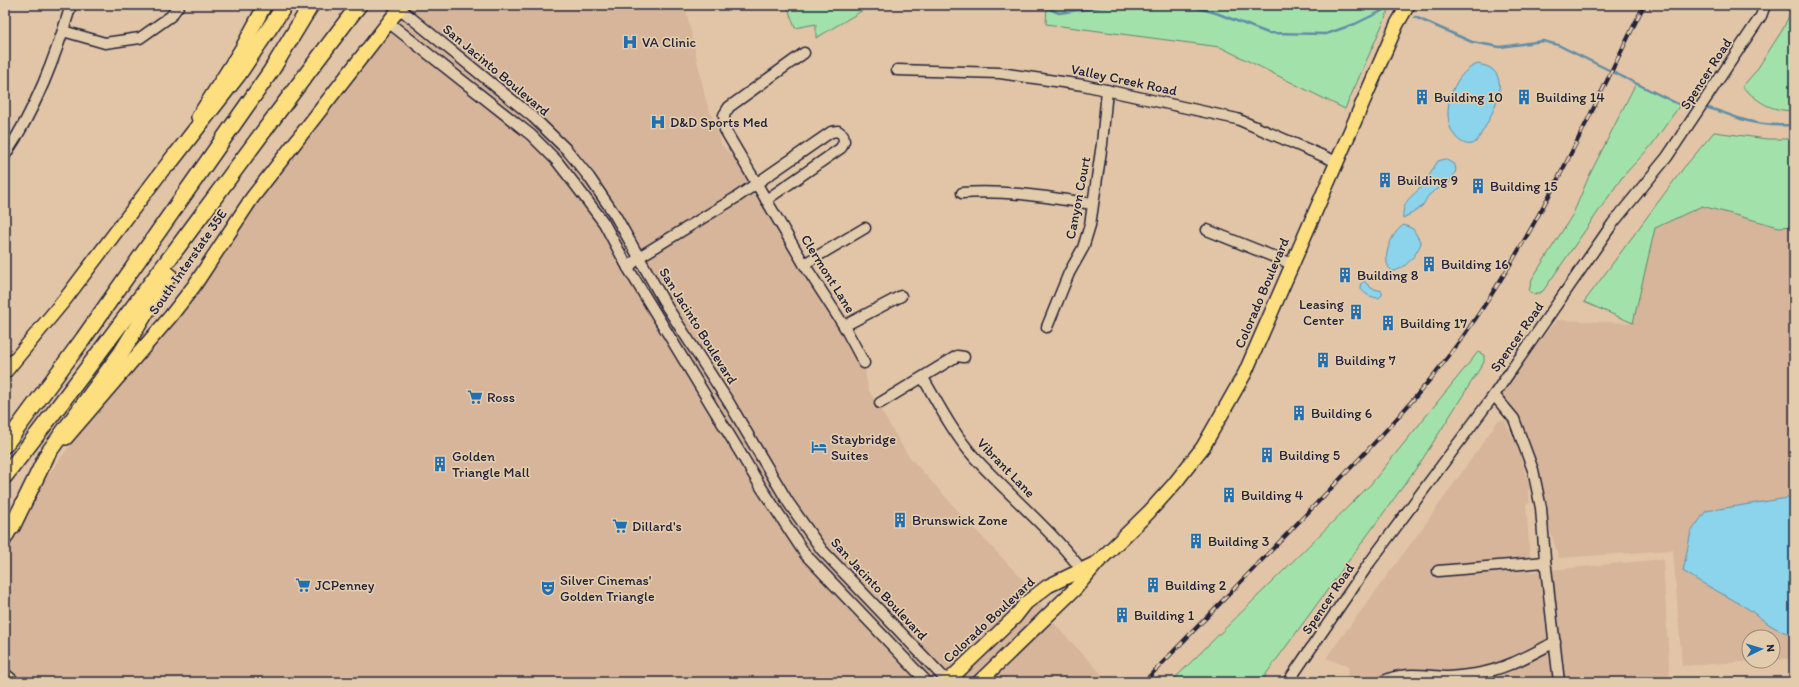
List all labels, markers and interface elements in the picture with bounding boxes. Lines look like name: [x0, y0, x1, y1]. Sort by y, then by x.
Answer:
street label: San Jacinto Boulevard: [439, 20, 553, 120]
hospital icon: VA Clinic: [621, 33, 639, 51]
place label: VA Clinic: [642, 34, 697, 51]
street label: Spencer Road: [1677, 35, 1736, 113]
street label: Valley Creek Road: [1069, 60, 1179, 100]
building icon: Building 10: [1413, 88, 1431, 106]
building icon: Building 14: [1515, 88, 1533, 106]
place label: Building 10: [1434, 89, 1503, 106]
place label: Building 14: [1536, 89, 1605, 106]
hospital icon: D&D Sports Med: [649, 113, 667, 131]
place label: D&D Sports Med: [670, 114, 768, 131]
street label: Canyon Court: [1062, 155, 1094, 241]
building icon: Building 9: [1376, 171, 1394, 189]
place label: Building 9: [1397, 172, 1458, 189]
building icon: Building 15: [1469, 177, 1487, 195]
place label: Building 15: [1490, 178, 1558, 195]
street label: South Interstate 35E: [145, 206, 231, 318]
street label: Clermont Lane: [797, 232, 859, 317]
street label: Colorado Boulevard: [1231, 235, 1293, 351]
building icon: Building 16: [1420, 255, 1438, 273]
place label: Building 16: [1441, 256, 1509, 273]
street label: San Jacinto Boulevard: [655, 265, 741, 388]
building icon: Building 8: [1336, 266, 1354, 284]
place label: Building 8: [1357, 267, 1419, 284]
place label: Leasing Center: [1299, 296, 1345, 329]
street label: Spencer Road: [1487, 298, 1548, 375]
building icon: Leasing Center: [1347, 303, 1365, 321]
building icon: Building 17: [1379, 314, 1397, 332]
place label: Building 17: [1400, 315, 1467, 332]
building icon: Building 7: [1314, 351, 1332, 369]
place label: Building 7: [1335, 352, 1396, 369]
supermarket icon: Ross: [466, 388, 484, 406]
place label: Ross: [487, 389, 515, 406]
building icon: Building 6: [1290, 404, 1308, 422]
place label: Building 6: [1311, 405, 1372, 422]
place label: Staybridge Suites: [831, 431, 896, 464]
street label: Vibrant Lane: [973, 435, 1039, 502]
hotel icon: Staybridge Suites: [810, 438, 828, 456]
building icon: Building 5: [1258, 446, 1276, 464]
place label: Building 5: [1279, 447, 1340, 464]
place label: Golden Triangle Mall: [452, 448, 530, 481]
building icon: Golden Triangle Mall: [431, 455, 449, 473]
building icon: Building 4: [1220, 486, 1238, 504]
place label: Building 4: [1241, 487, 1304, 504]
building icon: Brunswick Zone: [891, 511, 909, 529]
place label: Brunswick Zone: [912, 512, 1008, 529]
supermarket icon: Dillard's: [611, 517, 629, 535]
place label: Dillard's: [632, 518, 682, 535]
building icon: Building 3: [1187, 532, 1205, 550]
place label: Building 3: [1208, 533, 1270, 550]
street label: San Jacinto Boulevard: [827, 534, 931, 644]
street label: Spencer Road: [1298, 560, 1358, 638]
place label: Silver Cinemas' Golden Triangle: [560, 572, 655, 605]
street label: Colorado Boulevard: [940, 573, 1038, 667]
supermarket icon: JCPenney: [294, 576, 312, 594]
building icon: Building 2: [1144, 576, 1162, 594]
place label: JCPenney: [315, 577, 375, 594]
place label: Building 2: [1165, 577, 1227, 594]
theatre icon: Silver Cinemas' Golden Triangle: [539, 579, 557, 597]
building icon: Building 1: [1113, 606, 1131, 624]
place label: Building 1: [1134, 607, 1195, 624]
north arrow: [1741, 629, 1781, 669]
text: N: [1764, 644, 1777, 652]

